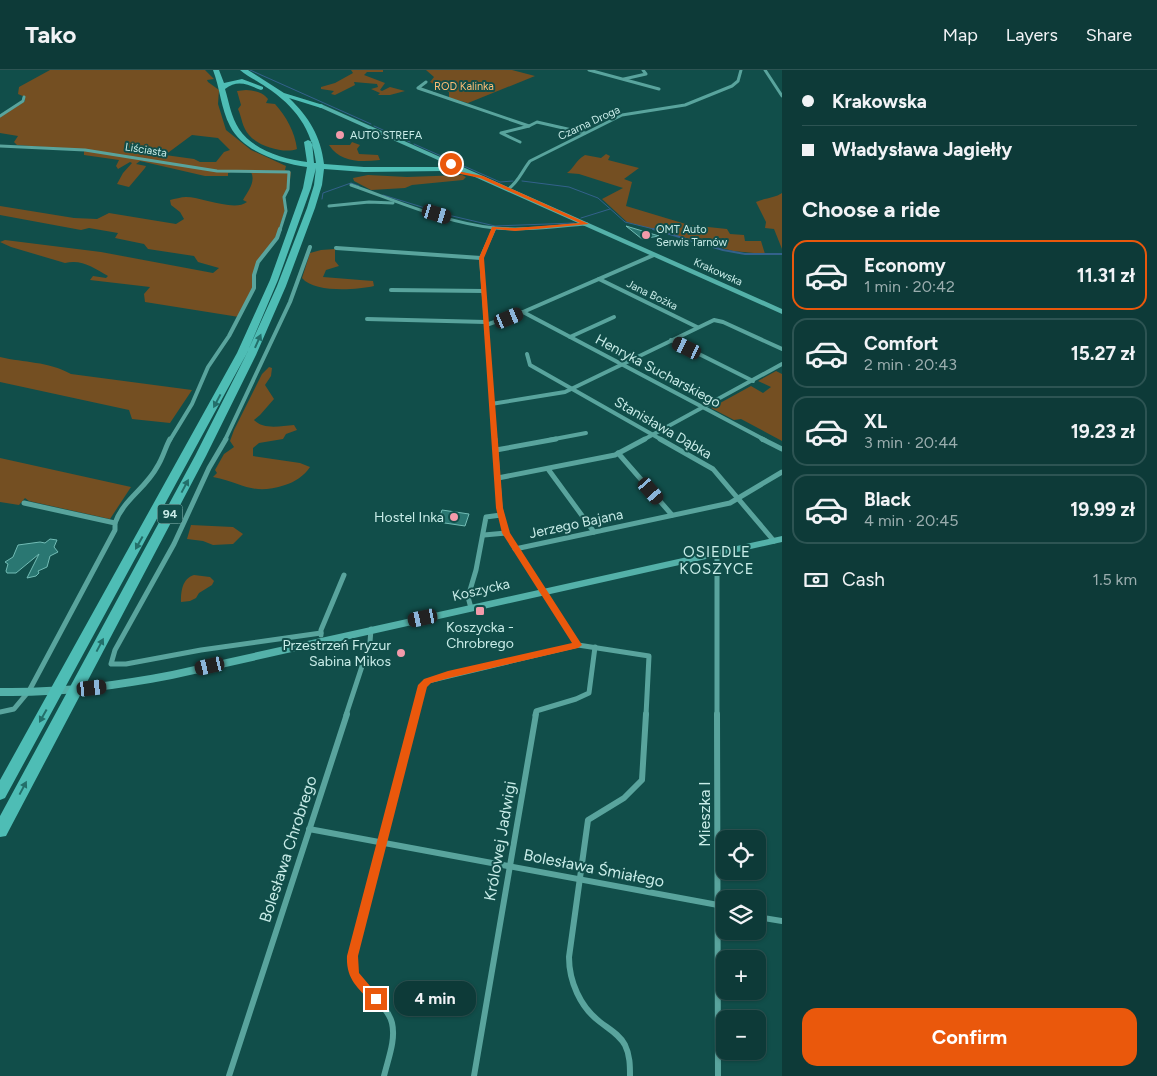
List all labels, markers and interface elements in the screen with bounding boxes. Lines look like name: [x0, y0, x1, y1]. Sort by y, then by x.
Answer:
text: Tako: [25, 20, 76, 49]
text: Map: [943, 24, 978, 46]
text: Layers: [1006, 24, 1058, 46]
text: Share: [1086, 24, 1132, 46]
park label: ROD Kalinka: [434, 80, 494, 93]
text: Krakowska: [832, 90, 927, 113]
street label: Czarna Droga: [556, 103, 622, 143]
marker: AUTO STREFA: [334, 129, 346, 141]
place label: AUTO STREFA: [350, 129, 423, 142]
text: Władysława Jagiełły: [832, 138, 1012, 161]
street label: Liściasta: [124, 140, 168, 160]
route start: [440, 153, 462, 175]
text: Choose a ride: [802, 196, 940, 223]
car: [420, 202, 453, 226]
place label: OMT Auto Serwis Tarnów: [656, 223, 728, 249]
marker: OMT Auto Serwis Tarnów: [640, 229, 652, 241]
icon: car: [804, 253, 849, 298]
text: Economy: [864, 254, 946, 277]
street label: Krakowska: [692, 255, 744, 289]
text: 11.31 zł: [1077, 264, 1135, 287]
street label: Jana Bożka: [624, 277, 680, 313]
text: 1 min · 20:42: [864, 277, 955, 296]
car: [492, 305, 525, 331]
street label: Henryka Sucharskiego: [592, 331, 724, 411]
icon: car: [804, 331, 849, 376]
text: Comfort: [864, 332, 939, 355]
one-way arrow: [255, 334, 263, 348]
car: [670, 335, 703, 361]
text: 15.27 zł: [1071, 342, 1135, 365]
text: 2 min · 20:43: [864, 355, 957, 374]
street label: Stanisława Dąbka: [611, 393, 715, 463]
one-way arrow: [213, 394, 221, 408]
icon: car: [804, 409, 849, 454]
text: XL: [864, 410, 887, 433]
text: 19.23 zł: [1071, 420, 1135, 443]
text: 3 min · 20:44: [864, 433, 958, 452]
car: [635, 475, 666, 507]
one-way arrow: [180, 479, 189, 493]
icon: car: [804, 487, 849, 532]
text: Black: [864, 488, 911, 511]
text: 19.99 zł: [1070, 498, 1135, 521]
road number: 94: [158, 504, 182, 524]
street label: Jerzego Bajana: [528, 506, 624, 542]
place label: Hostel Inka: [374, 509, 444, 526]
marker: Hostel Inka: [448, 511, 460, 523]
text: 4 min · 20:45: [864, 511, 959, 530]
one-way arrow: [135, 536, 143, 551]
district label: OSIEDLE KOSZYCE: [679, 543, 755, 578]
icon: cash: [802, 566, 830, 594]
text: Cash: [842, 568, 885, 591]
text: 1.5 km: [1093, 570, 1137, 589]
street label: Koszycka: [451, 575, 511, 605]
marker: Koszycka - Chrobrego: [474, 605, 486, 617]
car: [406, 608, 439, 628]
place label: Koszycka - Chrobrego: [446, 619, 514, 652]
one-way arrow: [96, 637, 104, 652]
place label: Przestrzeń Fryzur Sabina Mikos: [282, 637, 391, 670]
marker: Przestrzeń Fryzur Sabina Mikos: [395, 647, 407, 659]
car: [193, 655, 226, 677]
car: [76, 679, 107, 697]
one-way arrow: [39, 709, 48, 723]
street label: Bolesława Chrobrego: [255, 773, 321, 925]
street label: Królowej Jadwigi: [480, 780, 520, 902]
one-way arrow: [19, 781, 27, 795]
street label: Mieszka I: [695, 781, 714, 847]
map controls: [716, 830, 766, 1060]
button: locate: [716, 830, 766, 880]
street label: Bolesława Śmiałego: [522, 845, 666, 891]
button: layers: [716, 890, 766, 940]
button: +: [716, 950, 766, 1000]
callout: 4 min: [394, 982, 476, 1016]
route end: [365, 988, 387, 1010]
text: 4 min: [414, 989, 456, 1008]
button: Confirm: [802, 1008, 1137, 1066]
button: −: [716, 1010, 766, 1060]

